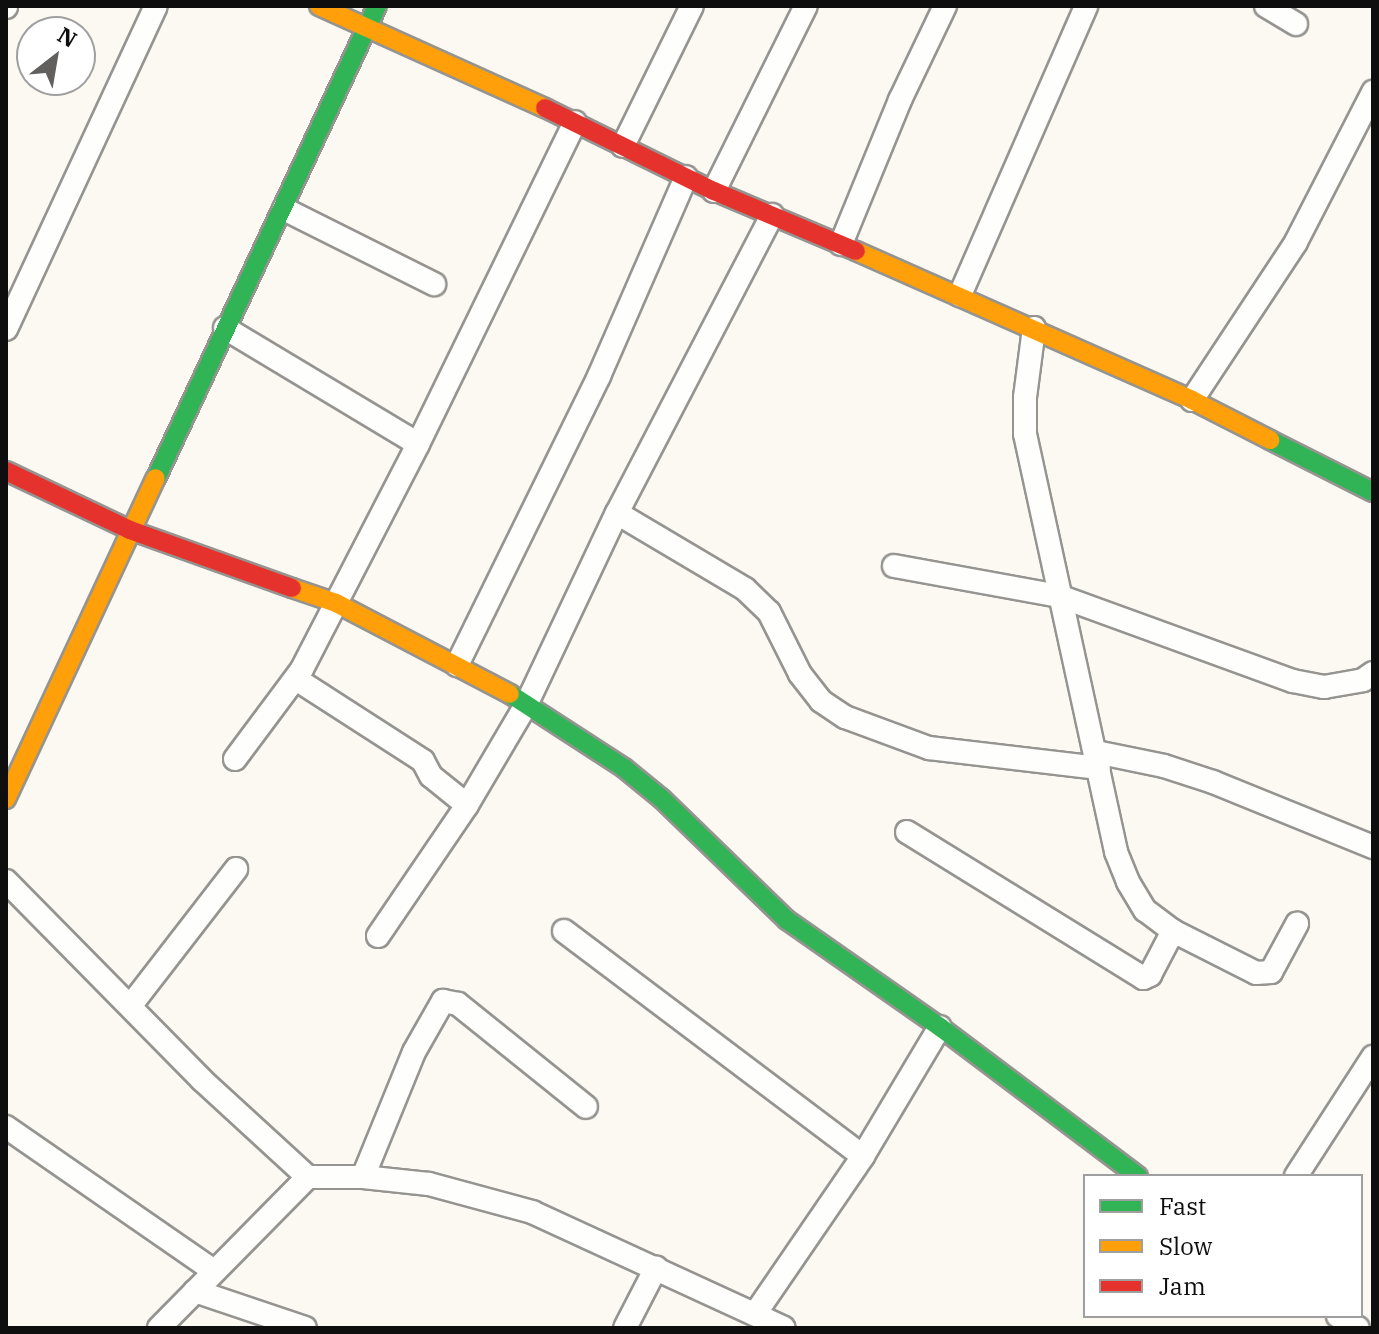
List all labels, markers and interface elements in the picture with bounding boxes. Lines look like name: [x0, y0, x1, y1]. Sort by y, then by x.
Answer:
north arrow: [16, 16, 96, 96]
text: N: [53, 20, 83, 54]
legend: [1083, 1174, 1363, 1318]
text: Fast: [1159, 1190, 1206, 1222]
text: Slow: [1159, 1230, 1212, 1262]
text: Jam: [1159, 1270, 1206, 1302]

